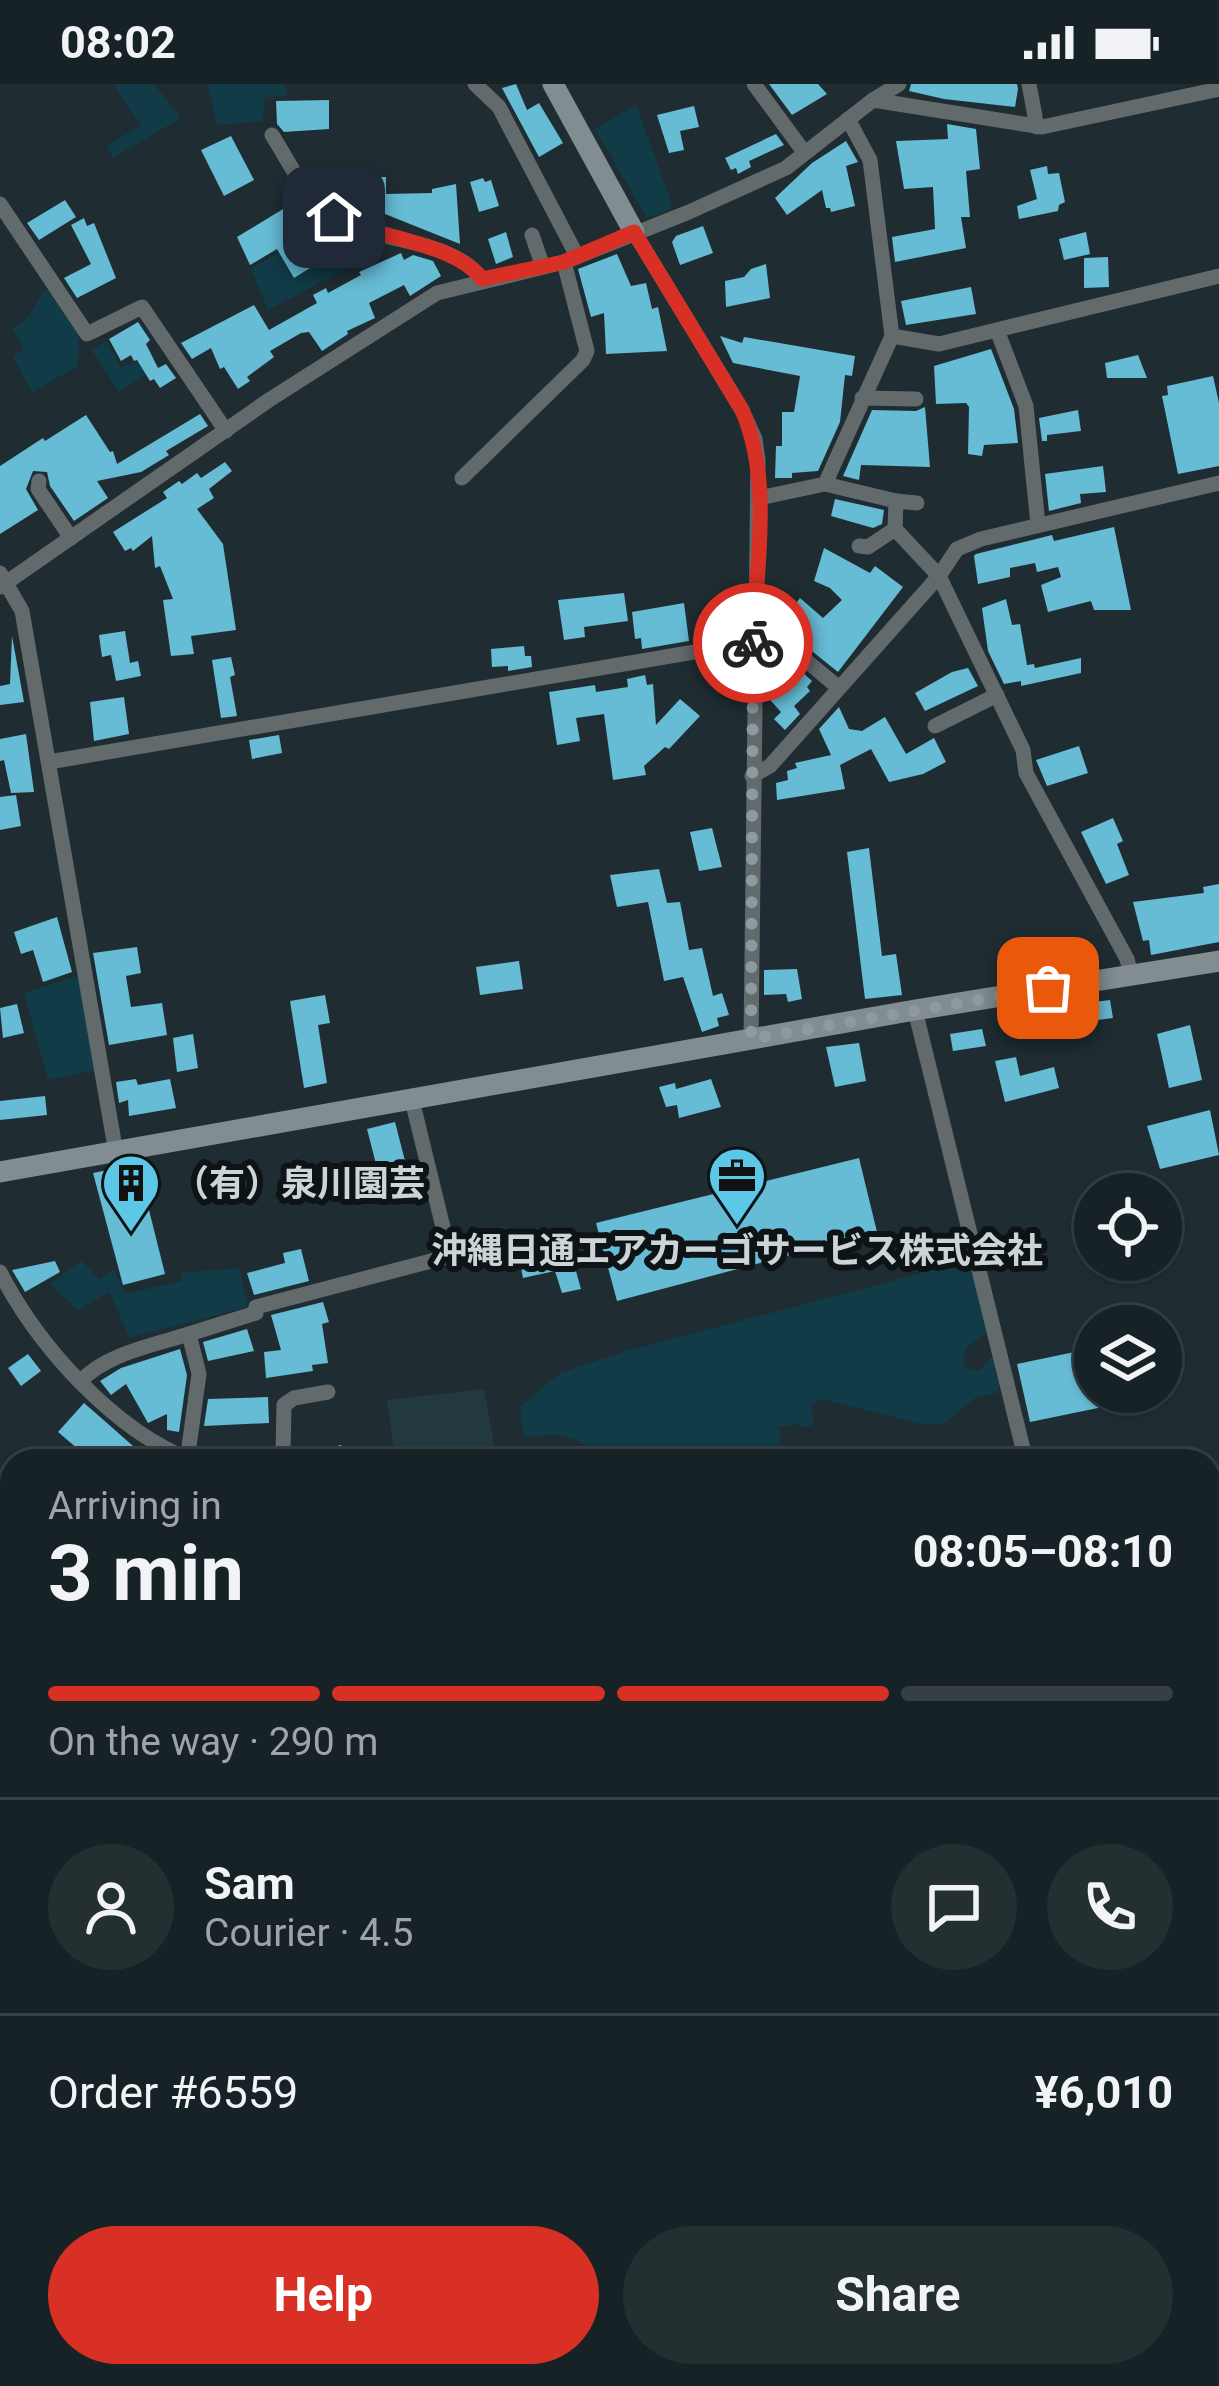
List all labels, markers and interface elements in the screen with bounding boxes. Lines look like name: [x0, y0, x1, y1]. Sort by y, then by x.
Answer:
text: 08:02: [60, 16, 176, 69]
pin: [283, 166, 385, 268]
icon: home: [301, 184, 367, 250]
courier: [693, 583, 813, 703]
icon: bike: [720, 610, 786, 676]
pin: [997, 937, 1099, 1039]
icon: bag: [1015, 955, 1081, 1021]
office icon: 沖縄日通エアカーゴサービス株式会社: [706, 1145, 768, 1227]
building icon: （有）泉川園芸: [100, 1152, 162, 1234]
place label: （有）泉川園芸: [173, 1163, 425, 1205]
map controls: [1074, 1173, 1182, 1413]
button: locate: [1074, 1173, 1182, 1281]
place label: 沖縄日通エアカーゴサービス株式会社: [431, 1230, 1043, 1272]
button: layers: [1074, 1305, 1182, 1413]
text: Arriving in: [48, 1483, 222, 1529]
text: 08:05–08:10: [913, 1525, 1173, 1578]
text: 3 min: [48, 1528, 244, 1619]
text: On the way · 290 m: [48, 1719, 379, 1765]
button: person: [48, 1844, 174, 1970]
button: chat: [891, 1844, 1017, 1970]
button: phone: [1047, 1844, 1173, 1970]
text: Sam: [204, 1857, 295, 1910]
text: Courier · 4.5: [204, 1910, 413, 1956]
text: Order #6559: [48, 2066, 298, 2119]
text: ¥6,010: [1035, 2066, 1173, 2119]
button: Help: [48, 2226, 599, 2364]
button: Share: [623, 2226, 1173, 2364]

